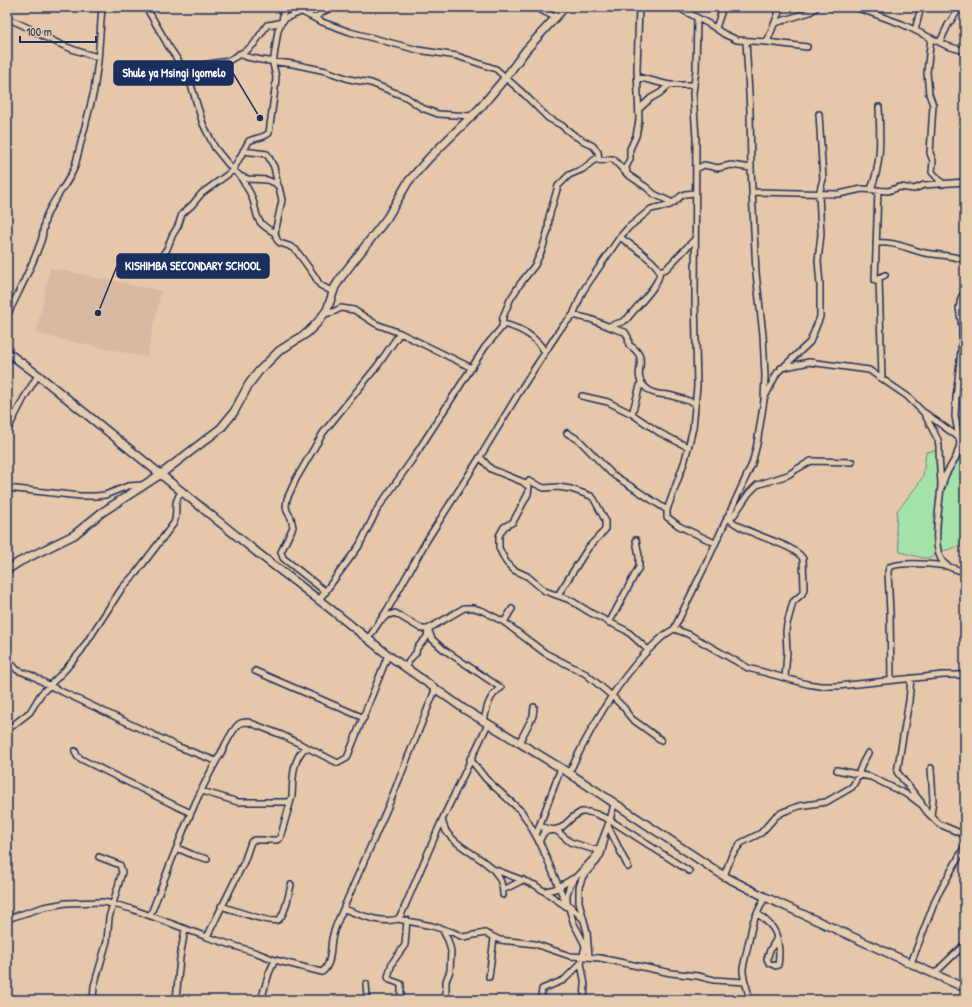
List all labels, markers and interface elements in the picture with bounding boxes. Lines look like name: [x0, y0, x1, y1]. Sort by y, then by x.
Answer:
scale bar: [20, 18, 96, 44]
text: 100 m: [26, 23, 52, 40]
callout: Shule ya Msingi Igomelo: [114, 61, 233, 85]
text: Shule ya Msingi Igomelo: [122, 64, 226, 82]
callout: KISHIMBA SECONDARY SCHOOL: [117, 254, 269, 278]
text: KISHIMBA SECONDARY SCHOOL: [125, 257, 261, 274]

